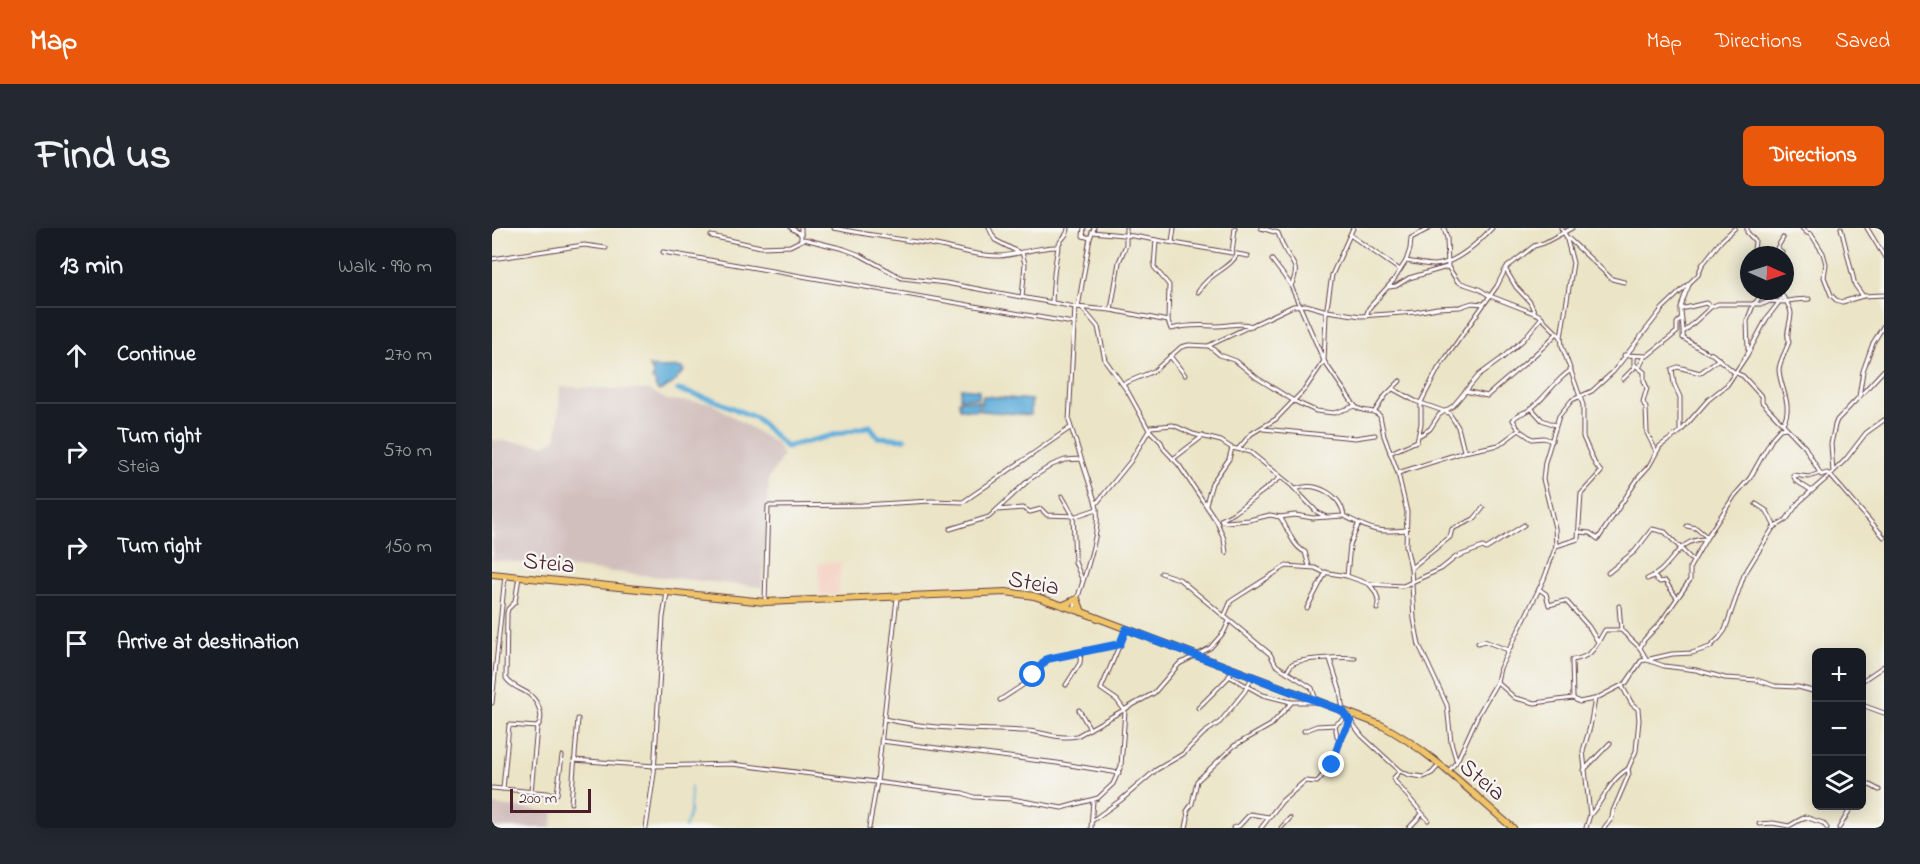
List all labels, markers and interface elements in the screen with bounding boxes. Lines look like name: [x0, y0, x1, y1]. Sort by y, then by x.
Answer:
text: Map: [30, 22, 77, 63]
text: Map: [1646, 27, 1682, 57]
text: Directions: [1715, 27, 1802, 57]
text: Saved: [1835, 27, 1890, 57]
text: Find us: [36, 126, 171, 187]
button: Directions: [1743, 126, 1884, 186]
north arrow: [1740, 246, 1794, 300]
text: 13 min: [60, 248, 123, 286]
text: Walk · 990 m: [338, 253, 432, 282]
icon: ahead: [60, 339, 93, 372]
text: Continue: [117, 339, 196, 371]
text: 270 m: [385, 341, 432, 370]
text: Turn right: [117, 421, 202, 453]
icon: right: [60, 435, 93, 468]
text: 570 m: [383, 437, 432, 466]
text: Steia: [117, 453, 160, 482]
icon: right: [60, 531, 93, 564]
text: Turn right: [117, 531, 202, 563]
text: 150 m: [385, 533, 432, 562]
street label: Steia: [521, 544, 576, 585]
street label: Steia: [1005, 562, 1062, 607]
icon: arrive: [60, 627, 93, 660]
text: Arrive at destination: [117, 627, 299, 659]
map controls: [1812, 648, 1866, 810]
button: +: [1812, 648, 1866, 702]
route start: [1019, 661, 1045, 687]
button: −: [1812, 702, 1866, 756]
route end: [1318, 751, 1344, 777]
street label: Steia: [1450, 751, 1512, 811]
button: layers: [1812, 756, 1866, 810]
scale bar: [510, 786, 591, 814]
text: 200 m: [519, 787, 557, 811]

